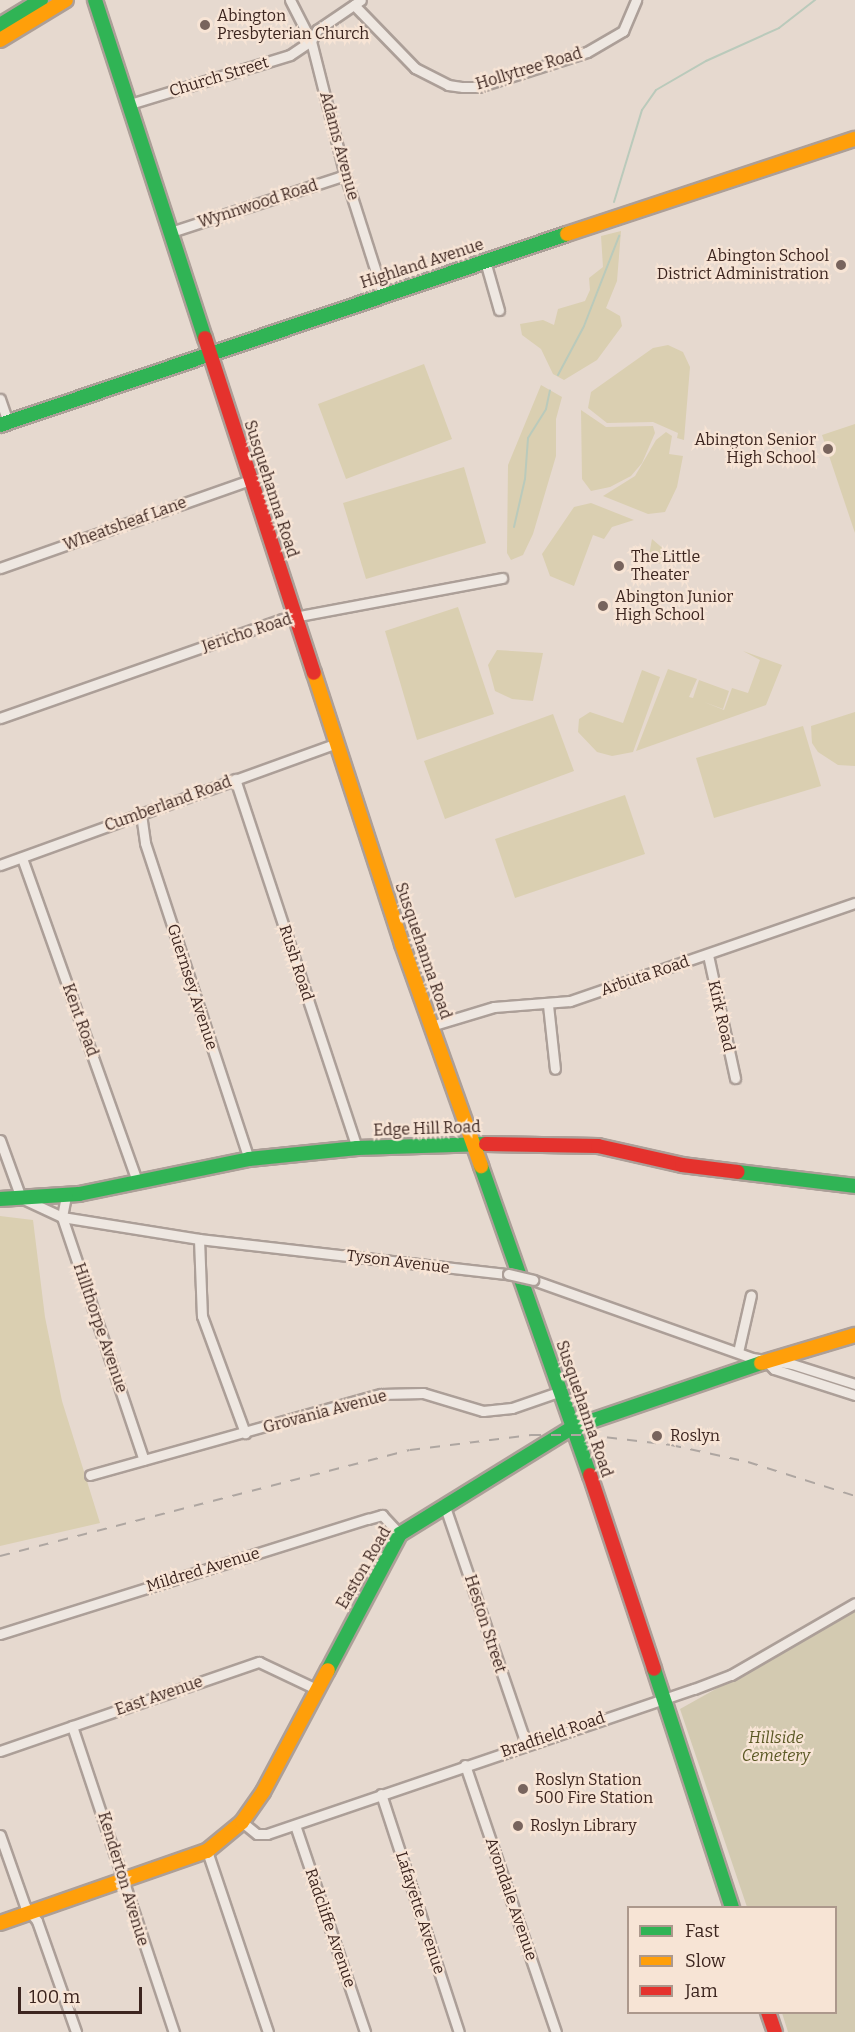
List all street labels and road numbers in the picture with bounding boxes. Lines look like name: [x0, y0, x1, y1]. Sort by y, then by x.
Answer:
street label: Hollytree Road: [474, 44, 584, 94]
street label: Church Street: [167, 53, 271, 101]
street label: Adams Avenue: [315, 90, 363, 202]
street label: Wynnwood Road: [196, 176, 320, 232]
street label: Highland Avenue: [358, 235, 486, 293]
street label: Susquehanna Road: [240, 418, 302, 560]
street label: Wheatsheaf Lane: [61, 493, 189, 555]
street label: Jericho Road: [200, 609, 294, 657]
street label: Cumberland Road: [102, 772, 234, 836]
street label: Susquehanna Road: [391, 880, 455, 1022]
street label: Guernsey Avenue: [163, 922, 221, 1052]
street label: Rush Road: [275, 923, 317, 1003]
street label: Arbuta Road: [598, 952, 692, 1000]
street label: Kirk Road: [703, 979, 739, 1053]
street label: Kent Road: [58, 981, 102, 1059]
street label: Edge Hill Road: [373, 1118, 481, 1140]
street label: Tyson Avenue: [345, 1246, 451, 1278]
street label: Hillthorpe Avenue: [69, 1261, 131, 1395]
street label: Susquehanna Road: [552, 1338, 616, 1480]
street label: Grovania Avenue: [261, 1386, 389, 1438]
street label: Easton Road: [333, 1523, 395, 1613]
street label: Mildred Avenue: [144, 1544, 262, 1596]
street label: Heston Street: [460, 1572, 510, 1676]
street label: East Avenue: [113, 1672, 205, 1720]
street label: Bradfield Road: [498, 1708, 608, 1762]
street label: Kenderton Avenue: [93, 1810, 153, 1948]
street label: Avondale Avenue: [481, 1835, 541, 1963]
street label: Lafayette Avenue: [391, 1849, 449, 1977]
street label: Radcliffe Avenue: [301, 1866, 359, 1990]

